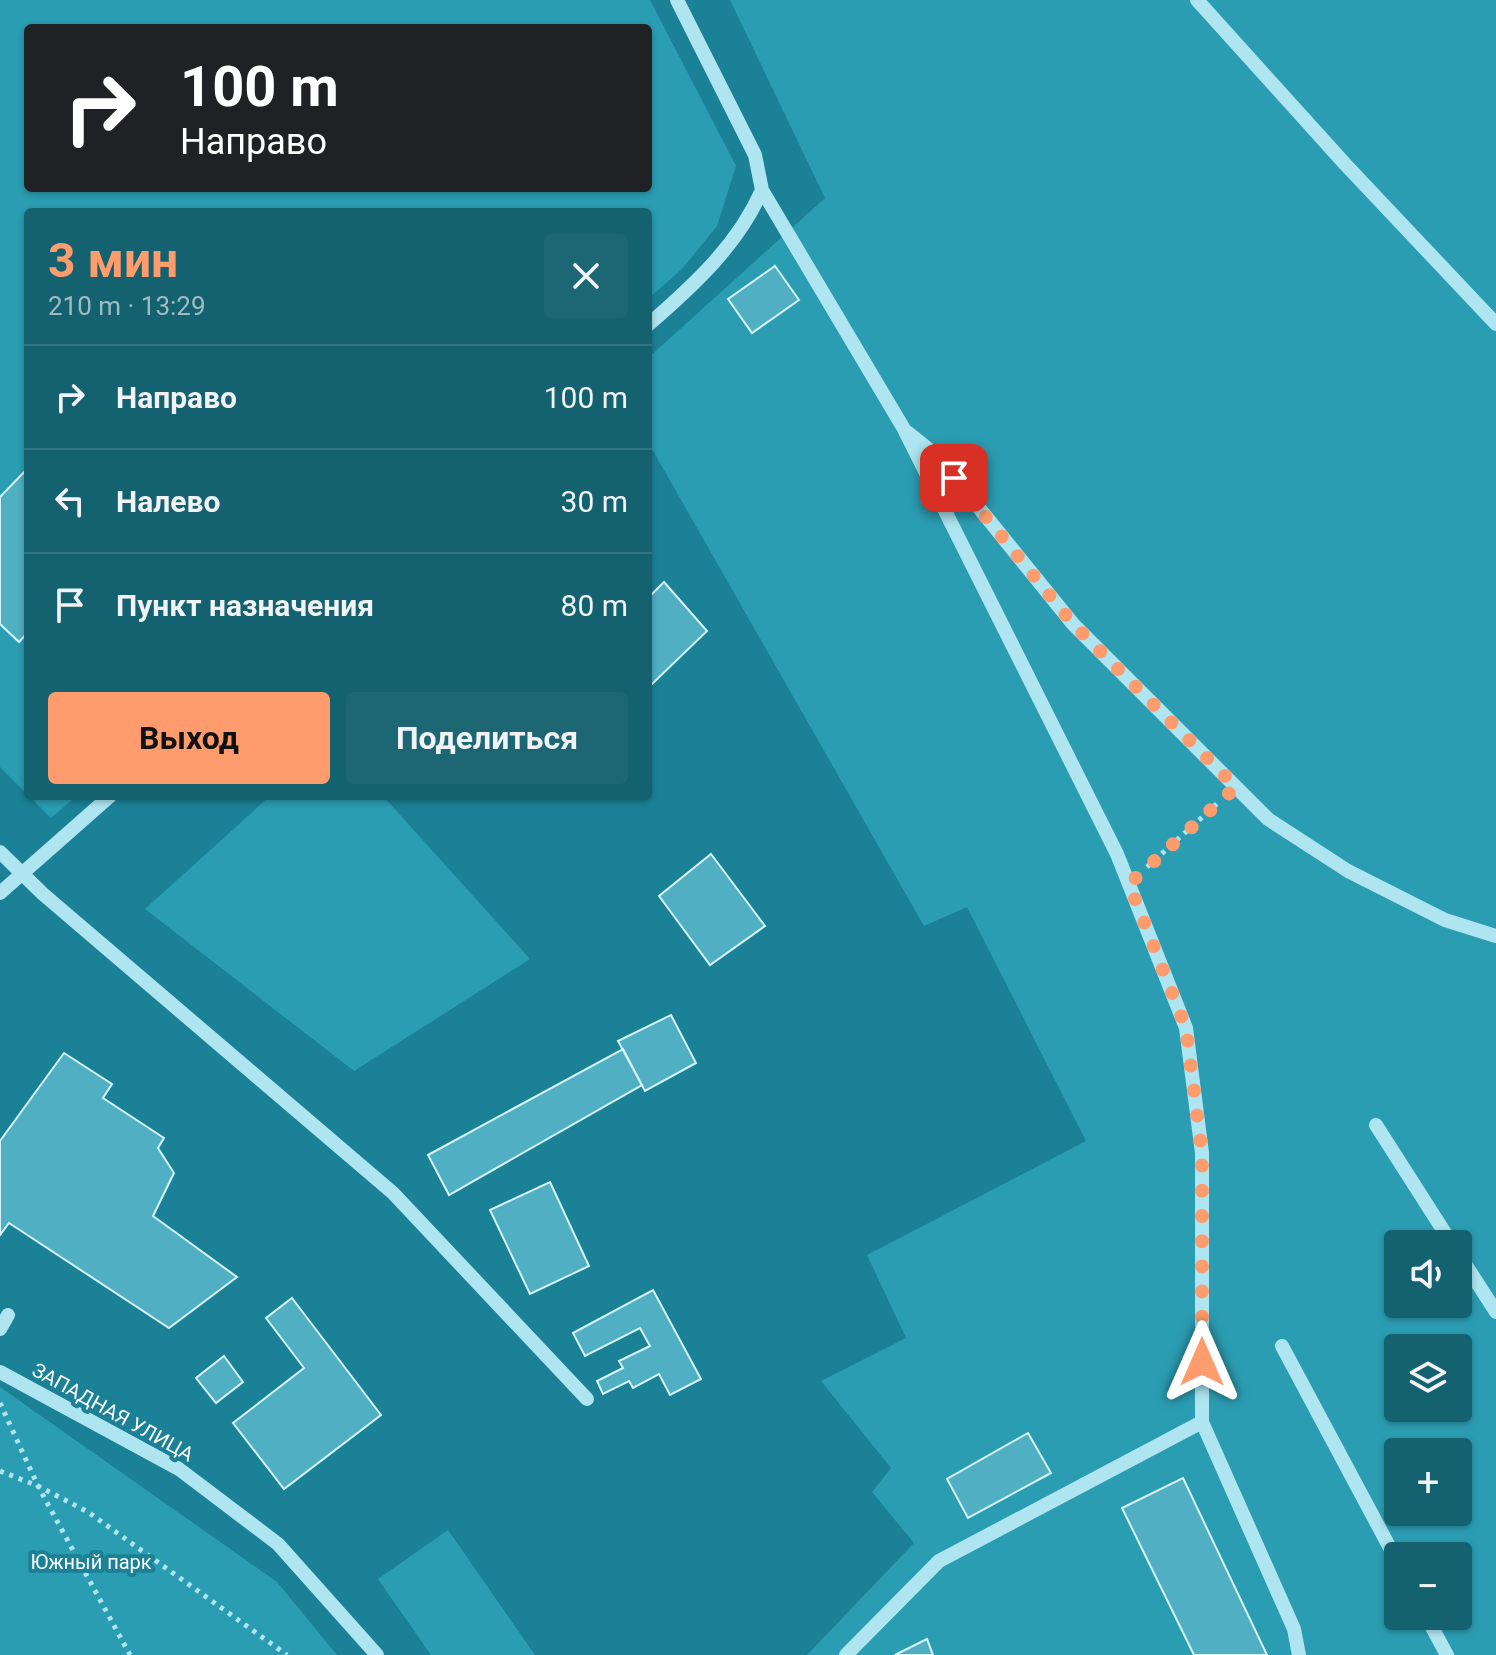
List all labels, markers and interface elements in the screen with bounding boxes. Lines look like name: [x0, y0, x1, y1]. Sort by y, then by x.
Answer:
text: 100 m: [180, 54, 339, 120]
icon: right: [48, 56, 152, 160]
text: Направо: [180, 121, 327, 163]
text: 3 мин: [48, 232, 178, 289]
button: close: [544, 234, 628, 318]
text: 210 m · 13:29: [48, 291, 206, 321]
icon: right: [48, 375, 92, 419]
text: Направо: [116, 380, 237, 415]
text: 100 m: [544, 380, 628, 415]
pin: [920, 444, 988, 512]
icon: arrive: [932, 456, 976, 500]
icon: left: [48, 479, 92, 523]
text: Налево: [116, 484, 220, 519]
text: 30 m: [561, 484, 628, 519]
icon: arrive: [48, 583, 92, 627]
text: Пункт назначения: [116, 588, 374, 623]
text: 80 m: [561, 588, 628, 623]
button: Выход: [48, 692, 330, 784]
button: Поделиться: [346, 692, 628, 784]
map controls: [1384, 1230, 1472, 1630]
button: sound: [1384, 1230, 1472, 1318]
position arrow: [1160, 1320, 1244, 1404]
button: layers: [1384, 1334, 1472, 1422]
street label: ЗАПАДНАЯ УЛИЦА: [28, 1358, 198, 1466]
button: +: [1384, 1438, 1472, 1526]
button: −: [1384, 1542, 1472, 1630]
park label: Южный парк: [30, 1550, 152, 1574]

